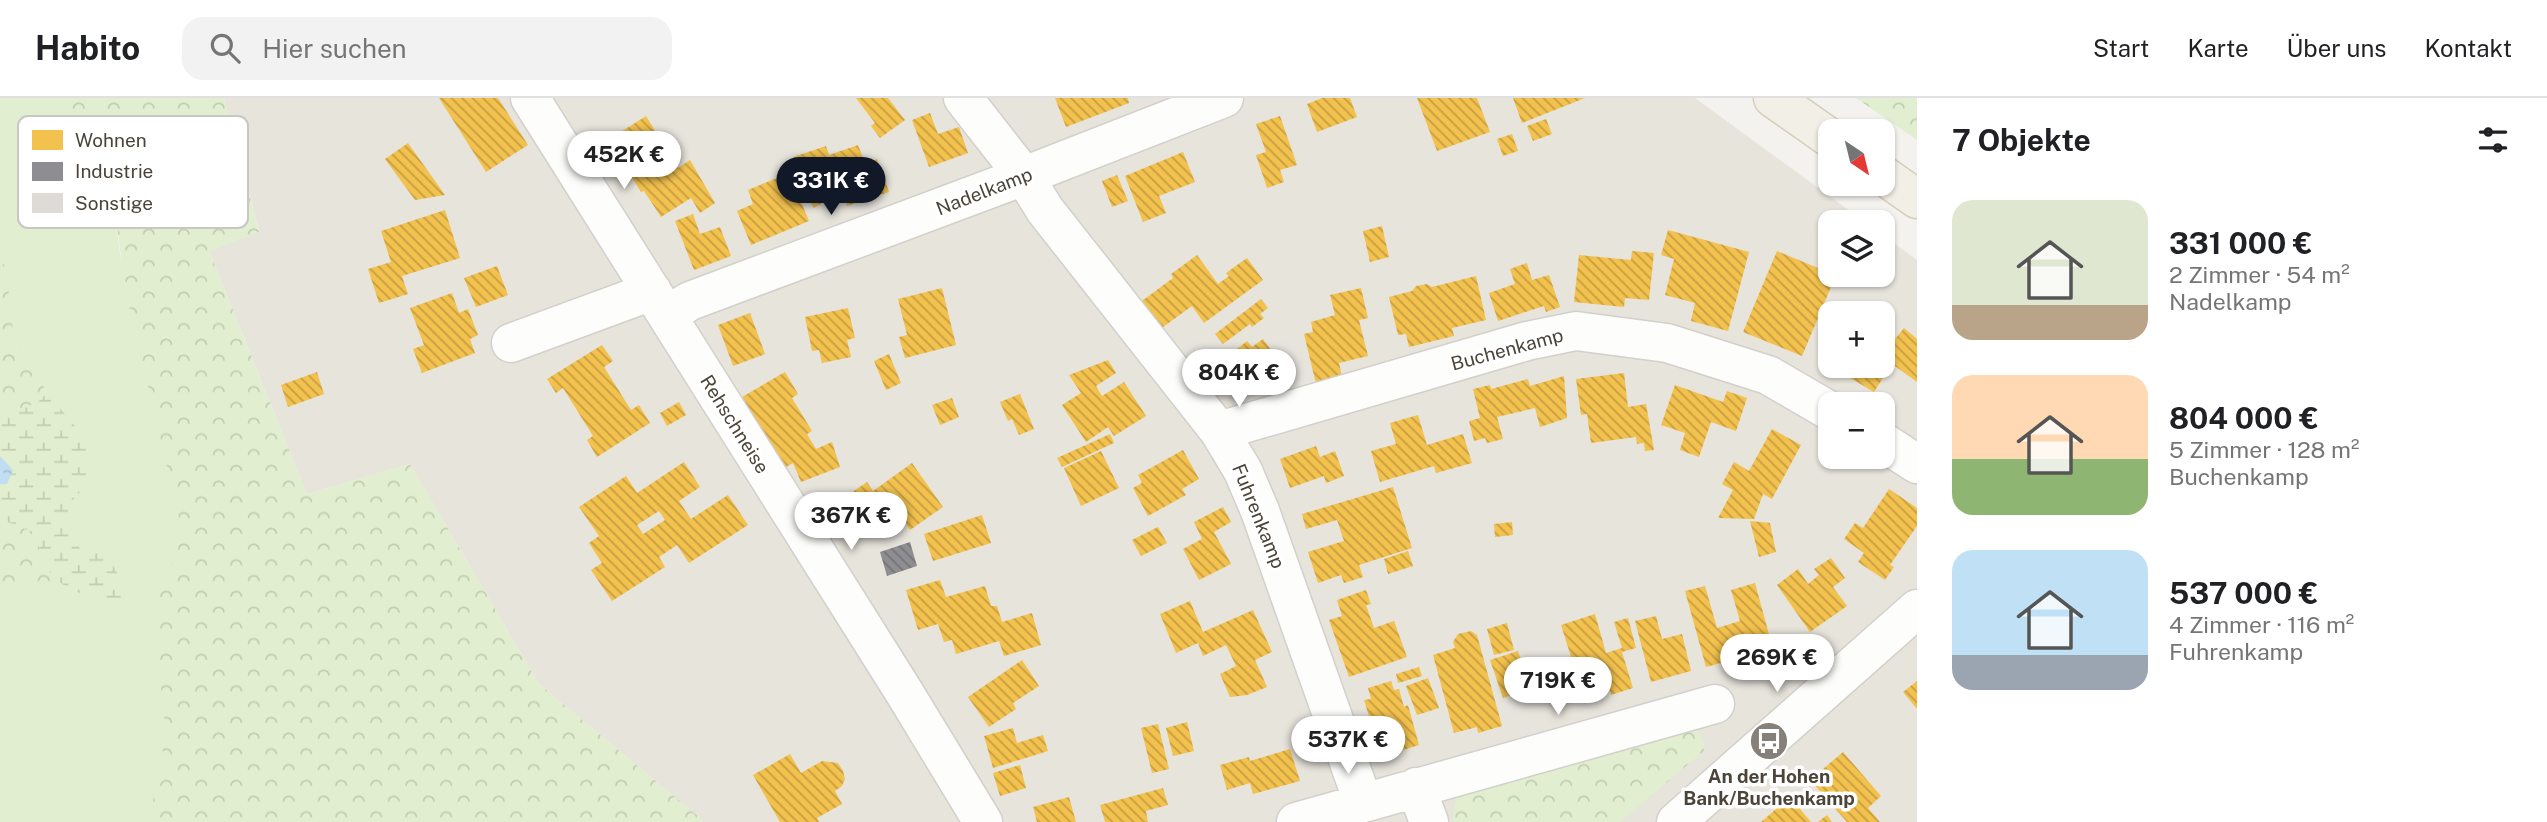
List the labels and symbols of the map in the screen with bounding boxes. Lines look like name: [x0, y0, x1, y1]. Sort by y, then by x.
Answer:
legend: [18, 116, 248, 228]
north arrow: [1818, 119, 1895, 196]
text: Wohnen: [75, 129, 147, 151]
pin: 452K €: [567, 132, 681, 191]
pin: 331K €: [774, 158, 888, 217]
text: Industrie: [75, 160, 153, 182]
street label: Nadelkamp: [933, 163, 1035, 219]
text: Sonstige: [75, 192, 153, 214]
street label: Buchenkamp: [1448, 323, 1566, 375]
pin: 804K €: [1182, 350, 1296, 409]
street label: Rehschneise: [696, 371, 774, 477]
street label: Fuhrenkamp: [1228, 460, 1290, 572]
pin: 367K €: [794, 492, 908, 552]
pin: 269K €: [1720, 634, 1834, 694]
pin: 719K €: [1501, 658, 1615, 717]
pin: 537K €: [1291, 716, 1405, 776]
bus stop icon: An der Hohen Bank/Buchenkamp: [1748, 720, 1790, 762]
place label: An der Hohen Bank/Buchenkamp: [1683, 765, 1855, 809]

